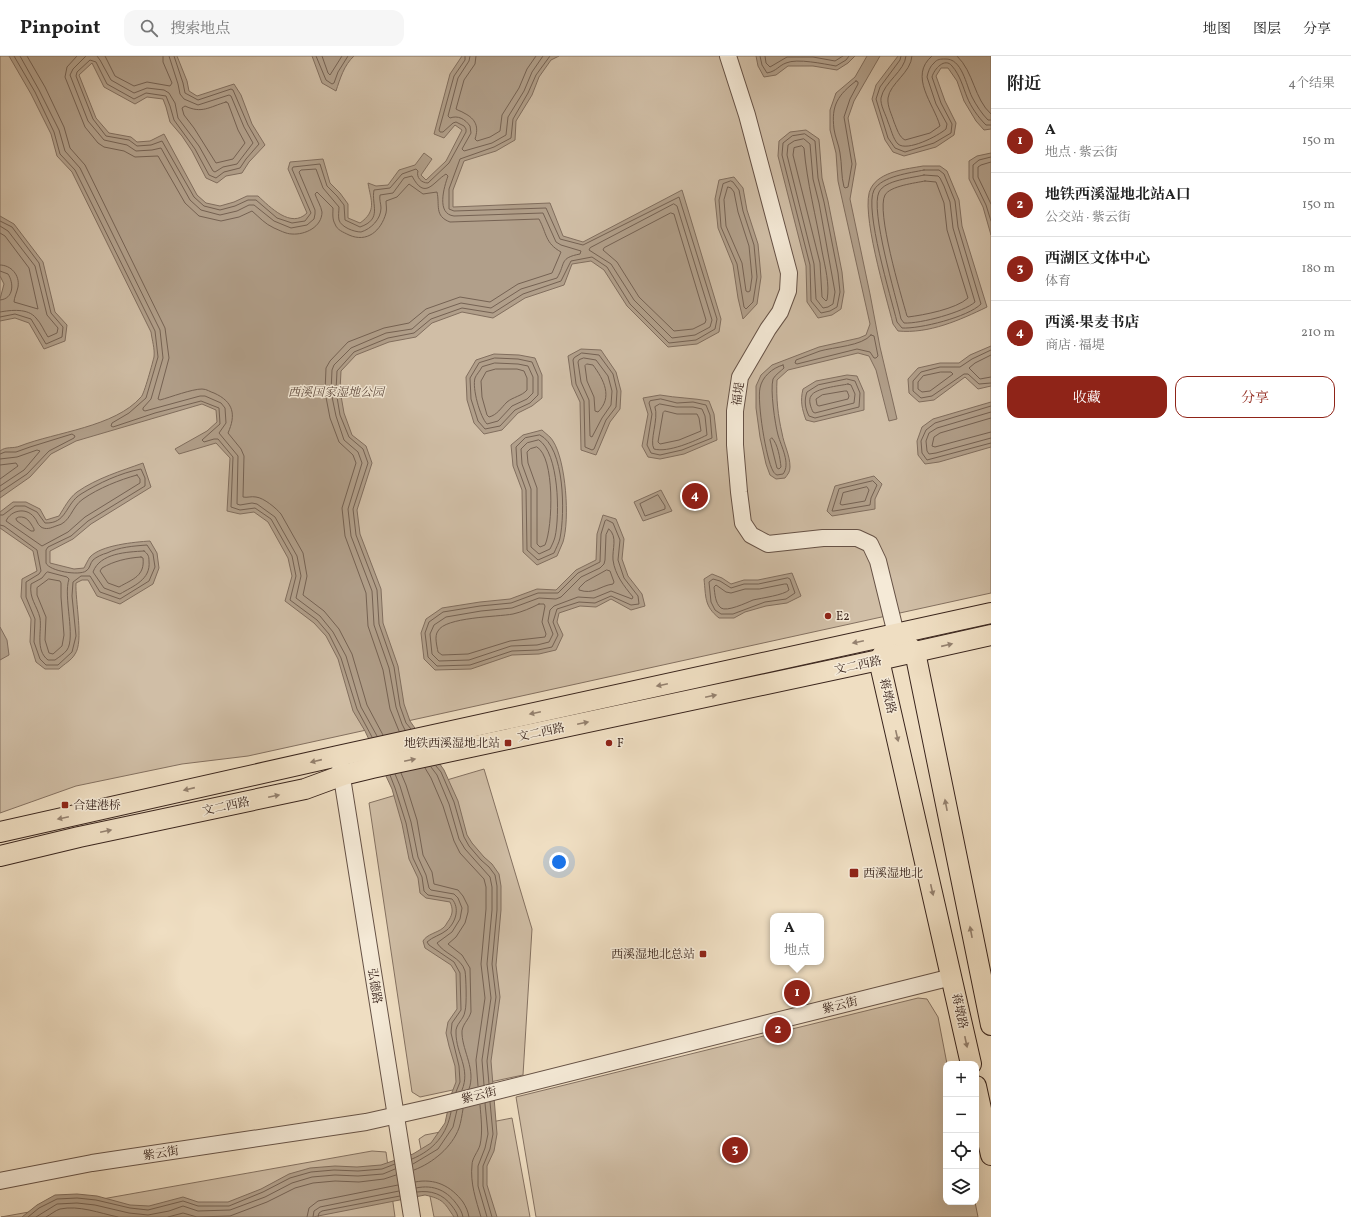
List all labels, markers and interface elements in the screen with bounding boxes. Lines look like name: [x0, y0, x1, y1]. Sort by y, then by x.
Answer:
search box: [124, 10, 404, 46]
text: Pinpoint: [20, 15, 100, 41]
icon: search: [138, 17, 160, 39]
text: 搜索地点: [170, 19, 230, 40]
text: 地图: [1203, 20, 1231, 39]
text: 图层: [1253, 20, 1281, 39]
text: 分享: [1303, 20, 1331, 39]
text: 附近: [1007, 73, 1041, 96]
text: 4个结果: [1288, 75, 1335, 93]
text: A: [1045, 120, 1056, 141]
text: 1: [1017, 132, 1023, 150]
text: 150 m: [1302, 132, 1335, 150]
text: 地点 · 紫云街: [1045, 144, 1118, 162]
text: 地铁西溪湿地北站A口: [1045, 185, 1191, 206]
text: 2: [1017, 196, 1023, 214]
text: 150 m: [1302, 196, 1335, 214]
text: 公交站 · 紫云街: [1045, 209, 1131, 227]
text: 西湖区文体中心: [1045, 249, 1150, 270]
text: 3: [1017, 260, 1023, 278]
text: 180 m: [1301, 260, 1335, 278]
text: 体育: [1045, 273, 1071, 291]
text: 西溪·果麦书店: [1045, 313, 1139, 334]
text: 4: [1016, 324, 1024, 342]
text: 210 m: [1301, 324, 1335, 342]
text: 商店 · 福堤: [1045, 337, 1105, 355]
button: 收藏: [1007, 376, 1167, 418]
button: 分享: [1175, 376, 1335, 418]
street label: 福堤: [729, 381, 749, 407]
park label: 西溪国家湿地公园: [288, 385, 386, 401]
pin: 4: [682, 481, 708, 511]
place label: E2: [836, 609, 850, 625]
marker: E2: [823, 611, 833, 621]
one-way arrow: [851, 640, 864, 646]
one-way arrow: [941, 642, 953, 648]
street label: 文二西路: [833, 653, 883, 679]
street label: 蒋墩路: [875, 677, 899, 716]
one-way arrow: [656, 683, 668, 689]
one-way arrow: [704, 693, 717, 699]
one-way arrow: [529, 711, 541, 717]
street label: 文二西路: [516, 720, 566, 746]
one-way arrow: [577, 720, 590, 726]
one-way arrow: [894, 730, 900, 743]
place label: 地铁西溪湿地北站: [404, 736, 500, 752]
place label: F: [617, 736, 624, 752]
marker: 地铁西溪湿地北站: [503, 738, 513, 748]
marker: F: [604, 738, 614, 748]
one-way arrow: [404, 757, 417, 763]
one-way arrow: [310, 758, 322, 764]
one-way arrow: [183, 787, 196, 793]
one-way arrow: [268, 792, 280, 798]
street label: 文二西路: [201, 794, 251, 820]
place label: 合建港桥: [73, 798, 121, 814]
one-way arrow: [942, 798, 948, 811]
marker: 合建港桥: [60, 800, 70, 810]
one-way arrow: [56, 815, 69, 821]
one-way arrow: [100, 828, 112, 834]
your location: [549, 852, 569, 872]
place label: 西溪湿地北: [863, 866, 923, 882]
marker: 西溪湿地北: [848, 867, 860, 879]
one-way arrow: [930, 884, 936, 897]
popup: [770, 913, 824, 965]
text: A: [784, 918, 795, 939]
one-way arrow: [968, 926, 974, 938]
text: 地点: [784, 942, 810, 960]
place label: 西溪湿地北总站: [611, 947, 695, 963]
marker: 西溪湿地北总站: [698, 949, 708, 959]
street label: 弘德路: [363, 967, 385, 1005]
pin: 1: [784, 978, 810, 1008]
street label: 蒋墩路: [947, 992, 971, 1030]
street label: 紫云街: [821, 994, 861, 1018]
pin: 2: [765, 1015, 791, 1045]
one-way arrow: [964, 1036, 970, 1048]
map controls: [943, 1061, 979, 1205]
button: +: [943, 1061, 979, 1097]
street label: 紫云街: [460, 1084, 500, 1108]
button: −: [943, 1097, 979, 1133]
button: locate: [943, 1133, 979, 1169]
pin: 3: [722, 1135, 748, 1165]
street label: 紫云街: [142, 1143, 181, 1165]
button: layers: [943, 1169, 979, 1205]

